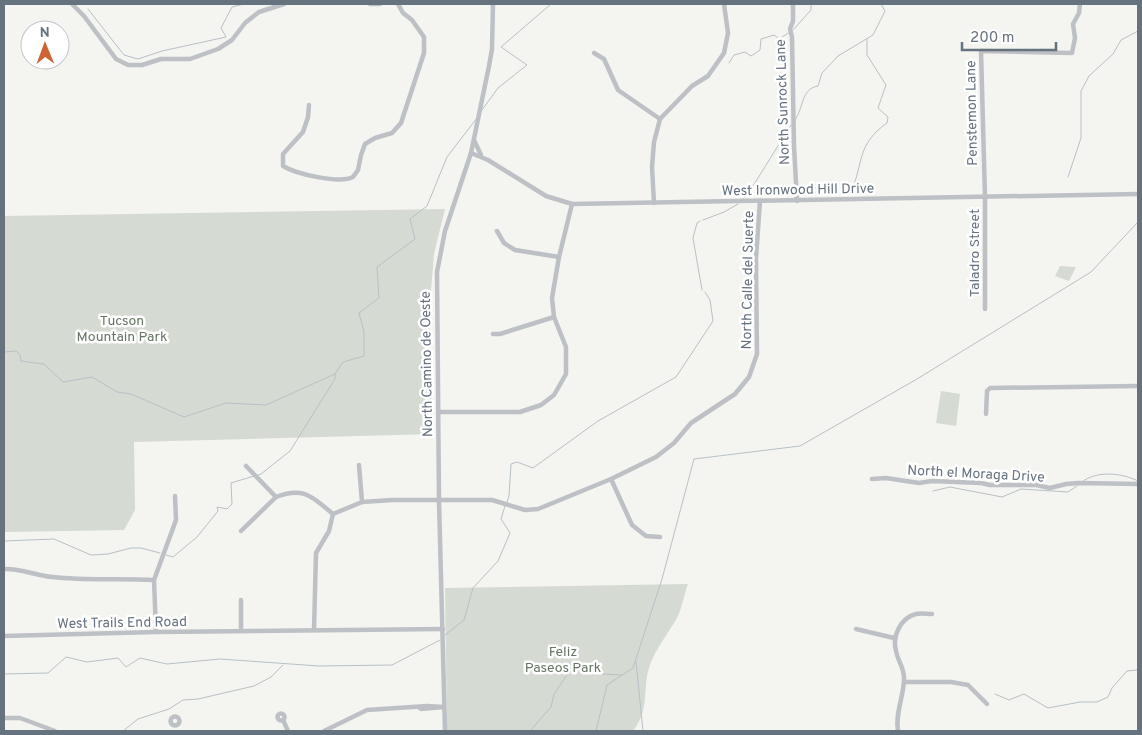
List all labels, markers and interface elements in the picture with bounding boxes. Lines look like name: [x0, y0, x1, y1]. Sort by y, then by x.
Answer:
north arrow: [20, 20, 70, 70]
scale bar: [962, 20, 1056, 52]
text: N: [40, 25, 50, 42]
text: 200 m: [970, 29, 1015, 48]
street label: North Sunrock Lane: [773, 39, 794, 165]
street label: Penstemon Lane: [963, 60, 982, 166]
street label: West Ironwood Hill Drive: [722, 181, 874, 200]
street label: Taladro Street: [967, 209, 984, 297]
street label: North Calle del Suerte: [739, 211, 758, 349]
street label: North Camino de Oeste: [418, 291, 437, 437]
park label: Tucson Mountain Park: [77, 313, 167, 346]
street label: North el Moraga Drive: [907, 462, 1045, 487]
street label: West Trails End Road: [57, 614, 187, 633]
park label: Feliz Paseos Park: [525, 644, 601, 677]

